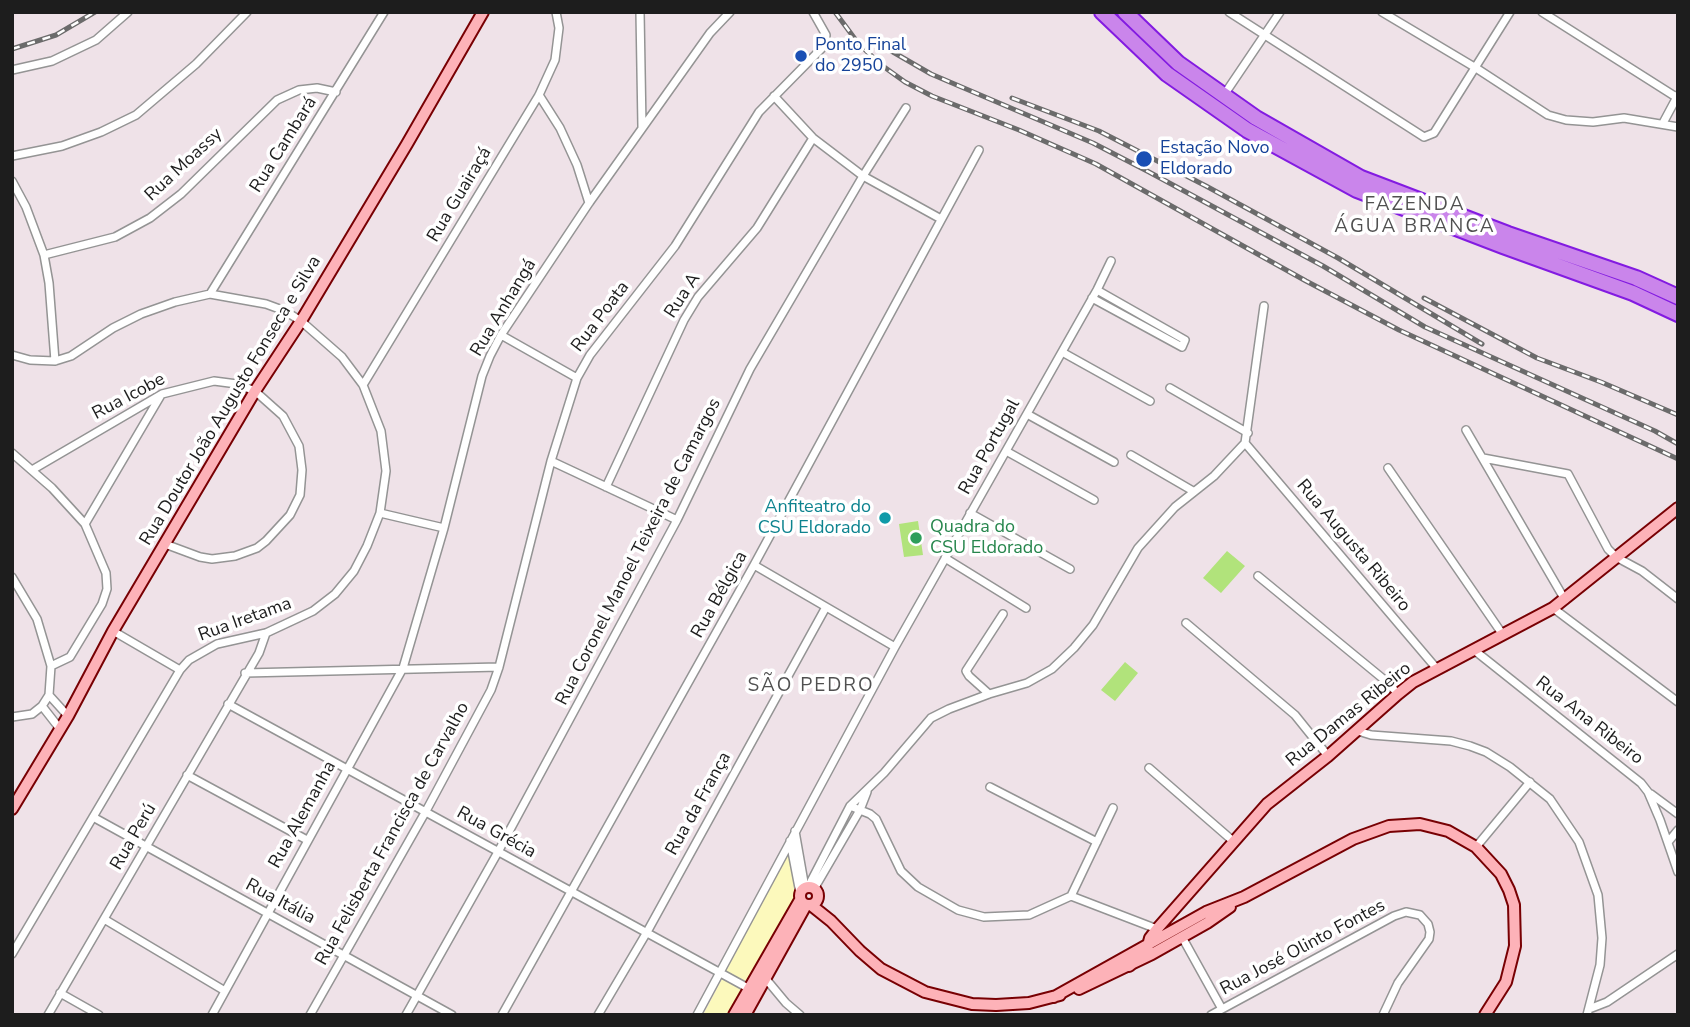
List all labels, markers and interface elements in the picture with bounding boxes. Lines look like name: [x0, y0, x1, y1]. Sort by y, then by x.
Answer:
place label: Ponto Final do 2950: [815, 35, 906, 78]
marker: Ponto Final do 2950: [793, 48, 809, 64]
street label: Rua Cambará: [246, 93, 322, 197]
street label: Rua Moassy: [141, 124, 227, 206]
place label: Estação Novo Eldorado: [1160, 138, 1270, 180]
street label: Rua Guairaçá: [423, 144, 497, 246]
marker: Estação Novo Eldorado: [1134, 149, 1154, 169]
district label: FAZENDA ÁGUA BRANCA: [1336, 194, 1494, 238]
street label: Rua Doutor João Augusto Fonseca e Silva: [136, 252, 326, 550]
street label: Rua Anhangá: [466, 255, 542, 361]
street label: Rua A: [660, 269, 706, 323]
street label: Rua Poata: [567, 277, 635, 357]
street label: Rua Icobe: [89, 369, 169, 425]
street label: Rua Coronel Manoel Teixeira de Camargos: [552, 395, 726, 709]
street label: Rua Portugal: [955, 395, 1025, 499]
street label: Rua Augusta Ribeiro: [1291, 475, 1415, 617]
place label: Anfiteatro do CSU Eldorado: [758, 497, 871, 540]
marker: Anfiteatro do CSU Eldorado: [877, 510, 893, 526]
place label: Quadra do CSU Eldorado: [930, 517, 1043, 560]
marker: Quadra do CSU Eldorado: [908, 530, 924, 546]
street label: Rua Bélgica: [687, 548, 753, 642]
street label: Rua Iretama: [195, 593, 295, 647]
street label: Rua Damas Ribeiro: [1282, 658, 1416, 772]
street label: Rua Ana Ribeiro: [1531, 672, 1647, 770]
district label: SÃO PEDRO: [749, 675, 873, 697]
street label: Rua Felisberta Francisca de Carvalho: [311, 699, 475, 969]
street label: Rua da França: [662, 749, 736, 859]
street label: Rua Alemanha: [265, 758, 341, 872]
street label: Rua Perú: [106, 800, 162, 874]
street label: Rua Grécia: [453, 802, 539, 864]
street label: Rua Itália: [241, 875, 319, 929]
street label: Rua José Olinto Fontes: [1217, 895, 1389, 1001]

